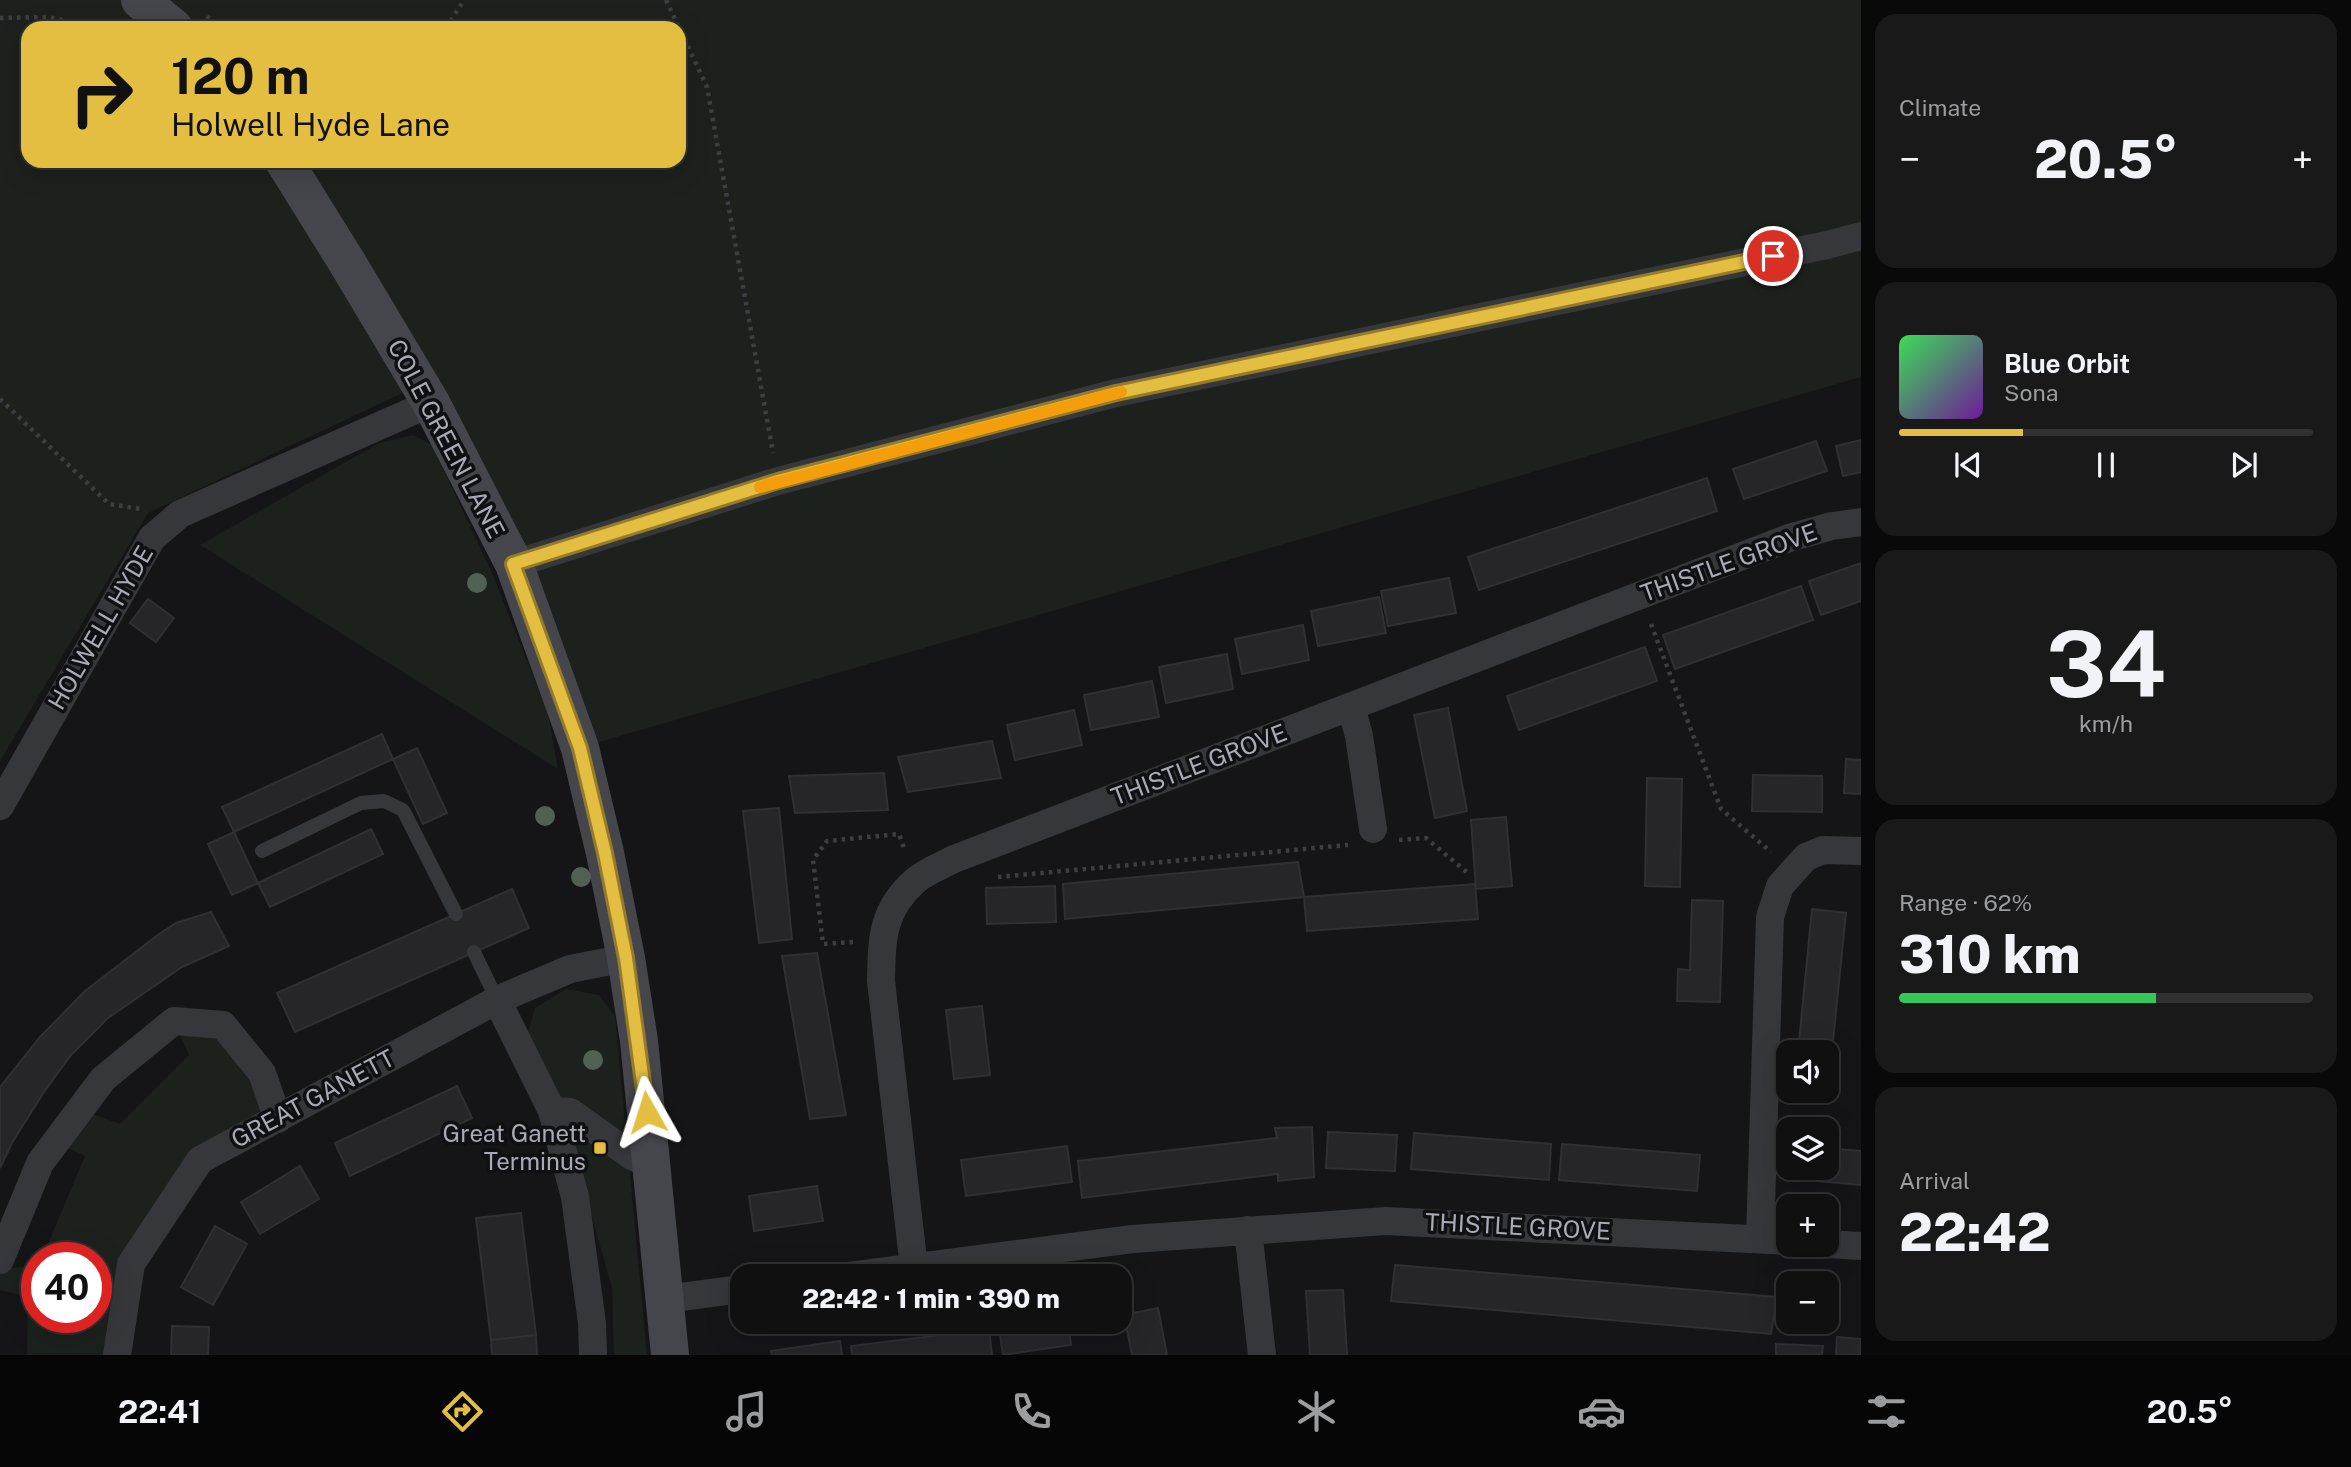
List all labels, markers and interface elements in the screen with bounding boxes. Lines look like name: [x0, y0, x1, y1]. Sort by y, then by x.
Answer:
text: 120 m: [171, 47, 310, 105]
icon: right: [56, 49, 147, 140]
text: Climate: [1899, 94, 1981, 121]
text: Holwell Hyde Lane: [171, 106, 450, 143]
text: 20.5°: [2034, 129, 2178, 190]
text: −: [1899, 137, 1920, 182]
text: +: [2292, 137, 2313, 182]
pin: [1743, 226, 1803, 286]
icon: arrive: [1754, 237, 1792, 275]
street label: COLE GREEN LANE: [383, 334, 511, 543]
text: Blue Orbit: [2004, 348, 2130, 379]
text: Sona: [2004, 379, 2058, 406]
icon: previous: [1949, 446, 1987, 484]
icon: pause: [2087, 446, 2125, 484]
icon: next: [2225, 446, 2263, 484]
street label: THISTLE GROVE: [1637, 517, 1821, 607]
street label: HOLWELL HYDE: [42, 541, 158, 714]
text: 34: [2046, 611, 2166, 717]
text: km/h: [2079, 710, 2133, 737]
street label: THISTLE GROVE: [1107, 718, 1290, 810]
text: Range · 62%: [1899, 889, 2032, 916]
text: 310 km: [1899, 924, 2081, 985]
map controls: [1776, 1040, 1839, 1334]
button: sound: [1776, 1040, 1839, 1103]
street label: GREAT GANETT: [226, 1043, 399, 1153]
position arrow: [610, 1075, 684, 1149]
button: layers: [1776, 1117, 1839, 1180]
place label: Great Ganett Terminus: [443, 1119, 586, 1175]
marker: Great Ganett Terminus: [592, 1140, 608, 1156]
text: Arrival: [1899, 1167, 1970, 1194]
button: +: [1776, 1194, 1839, 1257]
text: 22:42: [1899, 1202, 2051, 1263]
street label: THISTLE GROVE: [1425, 1207, 1612, 1245]
speed limit sign: 40: [21, 1242, 112, 1333]
button: −: [1776, 1271, 1839, 1334]
text: 22:42 · 1 min · 390 m: [802, 1283, 1060, 1314]
icon: directions: [438, 1387, 487, 1436]
icon: music: [722, 1387, 771, 1436]
icon: phone: [1007, 1387, 1056, 1436]
icon: climate: [1292, 1387, 1341, 1436]
icon: car: [1577, 1387, 1626, 1436]
icon: filters: [1862, 1387, 1911, 1436]
text: 22:41: [118, 1393, 202, 1430]
text: 20.5°: [2147, 1393, 2233, 1430]

